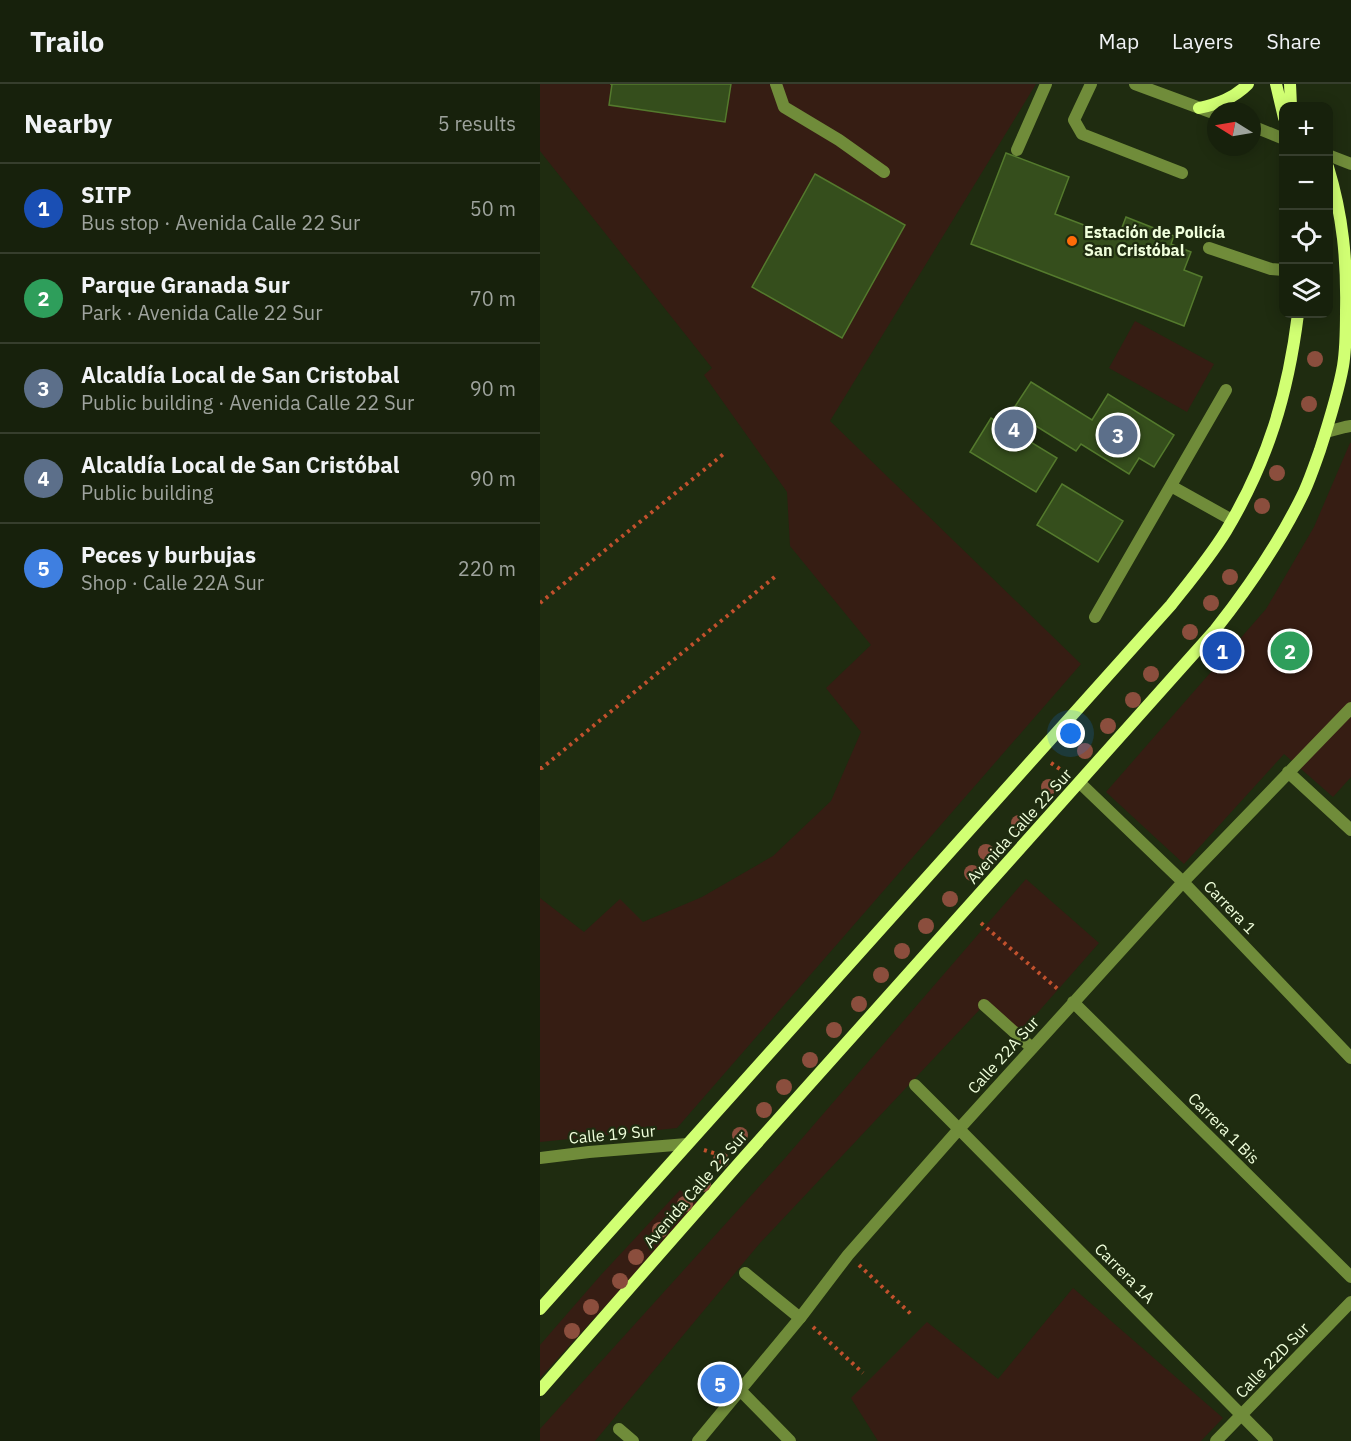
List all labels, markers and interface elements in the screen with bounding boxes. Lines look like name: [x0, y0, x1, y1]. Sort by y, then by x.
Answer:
text: Trailo: [30, 23, 104, 60]
text: Map: [1099, 27, 1139, 55]
text: Layers: [1172, 27, 1234, 55]
text: Share: [1267, 27, 1321, 55]
north arrow: [1207, 102, 1261, 156]
map controls: [1279, 102, 1333, 318]
button: +: [1279, 102, 1333, 156]
text: Nearby: [24, 106, 112, 140]
text: 5 results: [438, 110, 516, 137]
button: −: [1279, 156, 1333, 210]
text: SITP: [81, 180, 131, 209]
text: 1: [38, 195, 50, 222]
text: 50 m: [470, 195, 516, 222]
text: Bus stop · Avenida Calle 22 Sur: [81, 209, 360, 236]
button: locate: [1279, 210, 1333, 264]
place label: Estación de Policía San Cristóbal: [1084, 222, 1225, 260]
marker: Estación de Policía San Cristóbal: [1065, 234, 1079, 248]
button: layers: [1279, 264, 1333, 318]
text: Parque Granada Sur: [81, 270, 290, 299]
text: 2: [38, 285, 50, 312]
text: 70 m: [470, 285, 516, 312]
text: Park · Avenida Calle 22 Sur: [81, 299, 323, 326]
text: Alcaldía Local de San Cristobal: [81, 360, 399, 389]
text: 3: [38, 375, 50, 402]
text: 90 m: [470, 375, 516, 402]
text: Public building · Avenida Calle 22 Sur: [81, 389, 414, 416]
pin: 4: [994, 406, 1034, 452]
pin: 3: [1098, 412, 1138, 458]
text: Alcaldía Local de San Cristóbal: [81, 450, 399, 479]
text: 4: [38, 465, 50, 492]
text: 90 m: [470, 465, 516, 492]
text: Public building: [81, 479, 213, 506]
text: Peces y burbujas: [81, 540, 256, 569]
text: 5: [38, 555, 50, 582]
text: 220 m: [458, 555, 516, 582]
text: Shop · Calle 22A Sur: [81, 569, 264, 596]
pin: 1: [1202, 628, 1242, 674]
pin: 2: [1270, 628, 1310, 674]
your location: [1056, 719, 1085, 748]
street label: Avenida Calle 22 Sur: [962, 764, 1076, 888]
street label: Carrera 1: [1200, 876, 1260, 938]
street label: Calle 22A Sur: [963, 1012, 1043, 1098]
street label: Carrera 1 Bis: [1184, 1088, 1264, 1168]
street label: Calle 19 Sur: [568, 1120, 656, 1148]
street label: Avenida Calle 22 Sur: [639, 1126, 751, 1251]
street label: Carrera 1A: [1091, 1239, 1159, 1307]
street label: Calle 22D Sur: [1231, 1318, 1313, 1402]
pin: 5: [700, 1362, 740, 1406]

